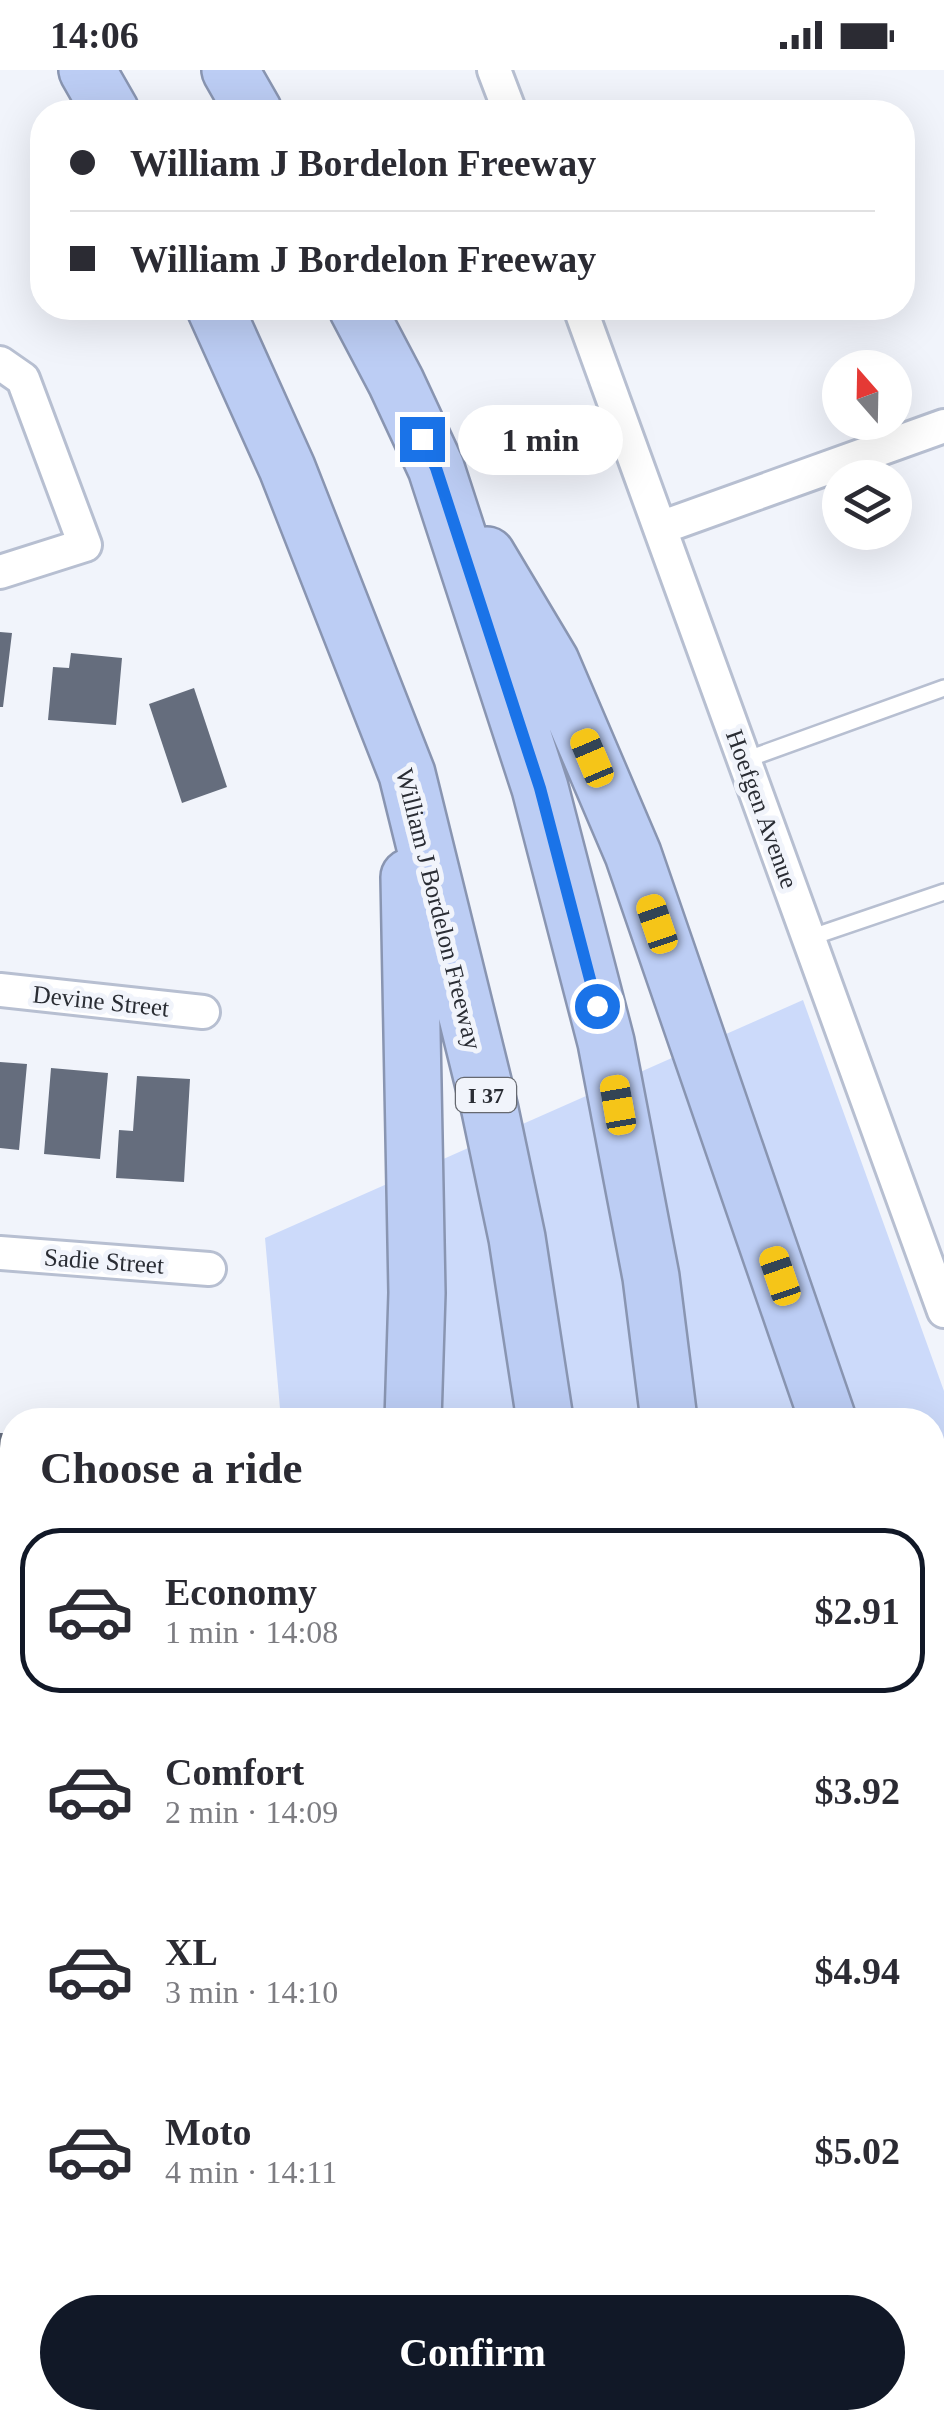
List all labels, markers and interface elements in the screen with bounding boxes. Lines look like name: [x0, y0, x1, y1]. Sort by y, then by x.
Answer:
text: 14:06: [50, 14, 139, 56]
text: William J Bordelon Freeway: [130, 142, 596, 184]
text: William J Bordelon Freeway: [130, 238, 596, 280]
north arrow: [822, 350, 912, 440]
map controls: [822, 350, 912, 550]
callout: 1 min: [457, 404, 622, 474]
route end: [400, 417, 445, 462]
text: 1 min: [502, 422, 579, 458]
button: layers: [822, 460, 912, 550]
car: [566, 725, 618, 791]
street label: Hoefgen Avenue: [721, 726, 803, 892]
street label: William J Bordelon Freeway: [391, 766, 487, 1053]
car: [633, 891, 681, 957]
street label: Devine Street: [32, 980, 170, 1022]
route start: [575, 984, 620, 1029]
car: [598, 1073, 638, 1137]
road number: I 37: [456, 1078, 516, 1112]
street label: Sadie Street: [43, 1243, 165, 1279]
car: [756, 1243, 804, 1309]
text: Choose a ride: [40, 1443, 303, 1493]
icon: car: [45, 1566, 135, 1656]
text: Economy: [165, 1571, 317, 1613]
text: $2.91: [815, 1590, 900, 1632]
text: 1 min · 14:08: [165, 1614, 338, 1650]
icon: car: [45, 1746, 135, 1836]
text: Comfort: [165, 1751, 304, 1793]
text: $3.92: [815, 1770, 900, 1812]
text: 2 min · 14:09: [165, 1794, 338, 1830]
icon: car: [45, 1926, 135, 2016]
text: XL: [165, 1931, 218, 1973]
text: $4.94: [815, 1950, 900, 1992]
text: 3 min · 14:10: [165, 1974, 338, 2010]
icon: car: [45, 2106, 135, 2196]
text: Moto: [165, 2111, 252, 2153]
text: $5.02: [815, 2130, 900, 2172]
text: 4 min · 14:11: [165, 2154, 337, 2190]
button: Confirm: [40, 2295, 905, 2410]

